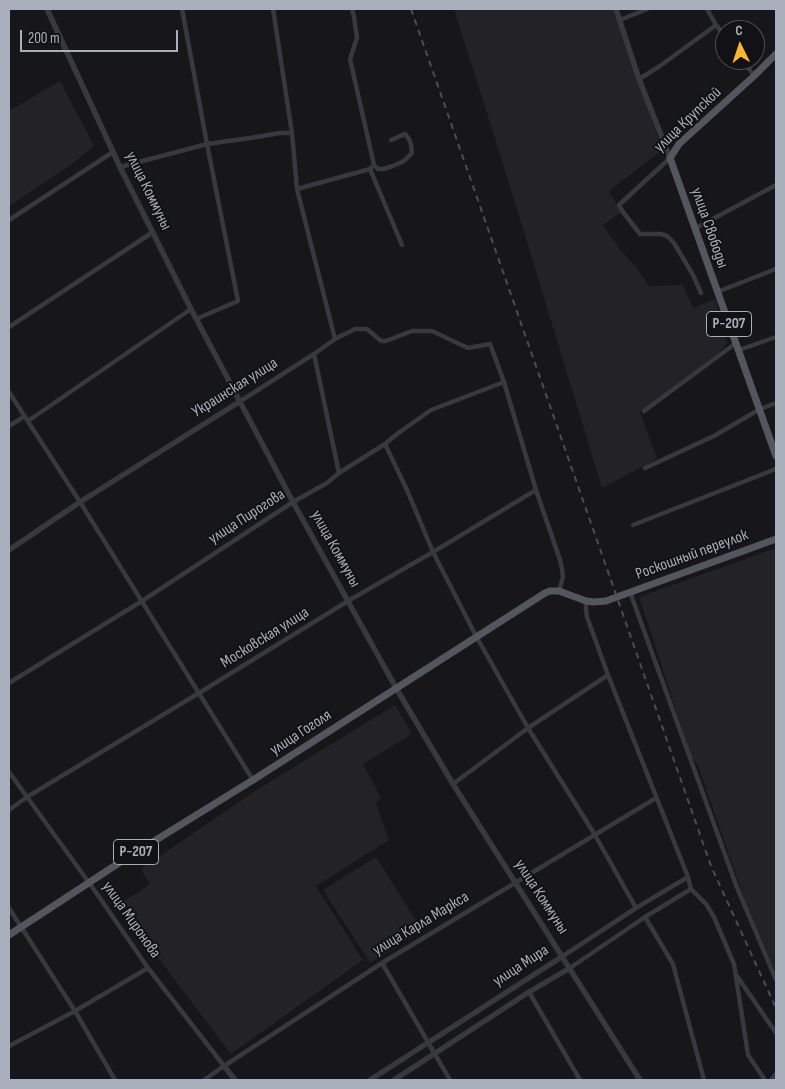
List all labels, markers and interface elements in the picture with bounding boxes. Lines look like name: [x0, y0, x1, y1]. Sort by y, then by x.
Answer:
scale bar: [22, 20, 180, 52]
north arrow: [715, 20, 765, 70]
text: С: [735, 22, 743, 39]
text: 200 m: [28, 29, 60, 48]
street label: улица Крупской: [650, 83, 726, 157]
street label: улица Коммуны: [121, 149, 175, 233]
street label: улица Свободы: [686, 185, 732, 271]
road number: Р-207: [706, 312, 752, 336]
street label: Украинская улица: [189, 354, 281, 422]
street label: улица Пирогова: [205, 485, 289, 549]
street label: улица Коммуны: [306, 507, 364, 591]
street label: Роскошный переулок: [633, 526, 751, 584]
street label: Московская улица: [217, 603, 313, 673]
street label: улица Гоголя: [267, 706, 335, 760]
road number: Р-207: [114, 840, 158, 864]
street label: улица Коммуны: [510, 856, 572, 938]
street label: улица Миронова: [98, 878, 164, 962]
street label: улица Карла Маркса: [369, 888, 473, 960]
street label: улица Мира: [489, 941, 553, 991]

